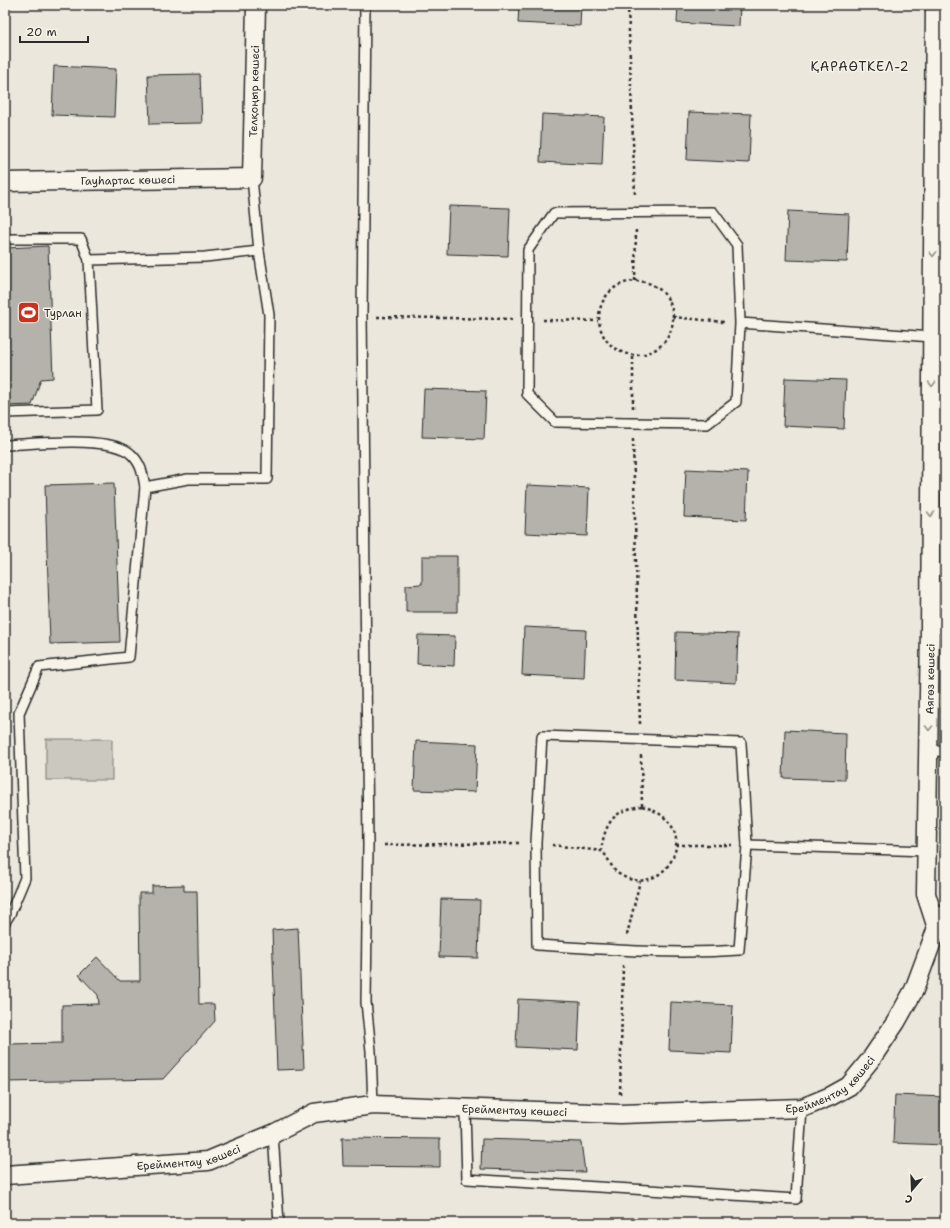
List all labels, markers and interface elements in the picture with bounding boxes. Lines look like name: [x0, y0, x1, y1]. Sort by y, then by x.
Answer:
scale bar: [20, 18, 88, 44]
text: 20 m: [26, 24, 57, 40]
street label: Телқоңыр көшесі: [246, 45, 263, 137]
district label: ҚАРАӨТКЕЛ-2: [811, 58, 910, 75]
street label: Гауhартас көшесі: [81, 172, 175, 189]
one-way arrow: [929, 251, 937, 257]
sports icon: Турлан: [15, 300, 41, 326]
place label: Турлан: [44, 306, 82, 321]
one-way arrow: [928, 381, 936, 387]
one-way arrow: [927, 511, 935, 517]
street label: Аягөз көшесі: [922, 643, 939, 715]
one-way arrow: [925, 725, 933, 731]
street label: Ерейментау көшесі: [785, 1053, 879, 1117]
street label: Ерейментау көшесі: [461, 1101, 568, 1120]
street label: Ерейментау көшесі: [136, 1141, 243, 1174]
north arrow: [892, 1170, 932, 1210]
text: С: [903, 1191, 915, 1207]

